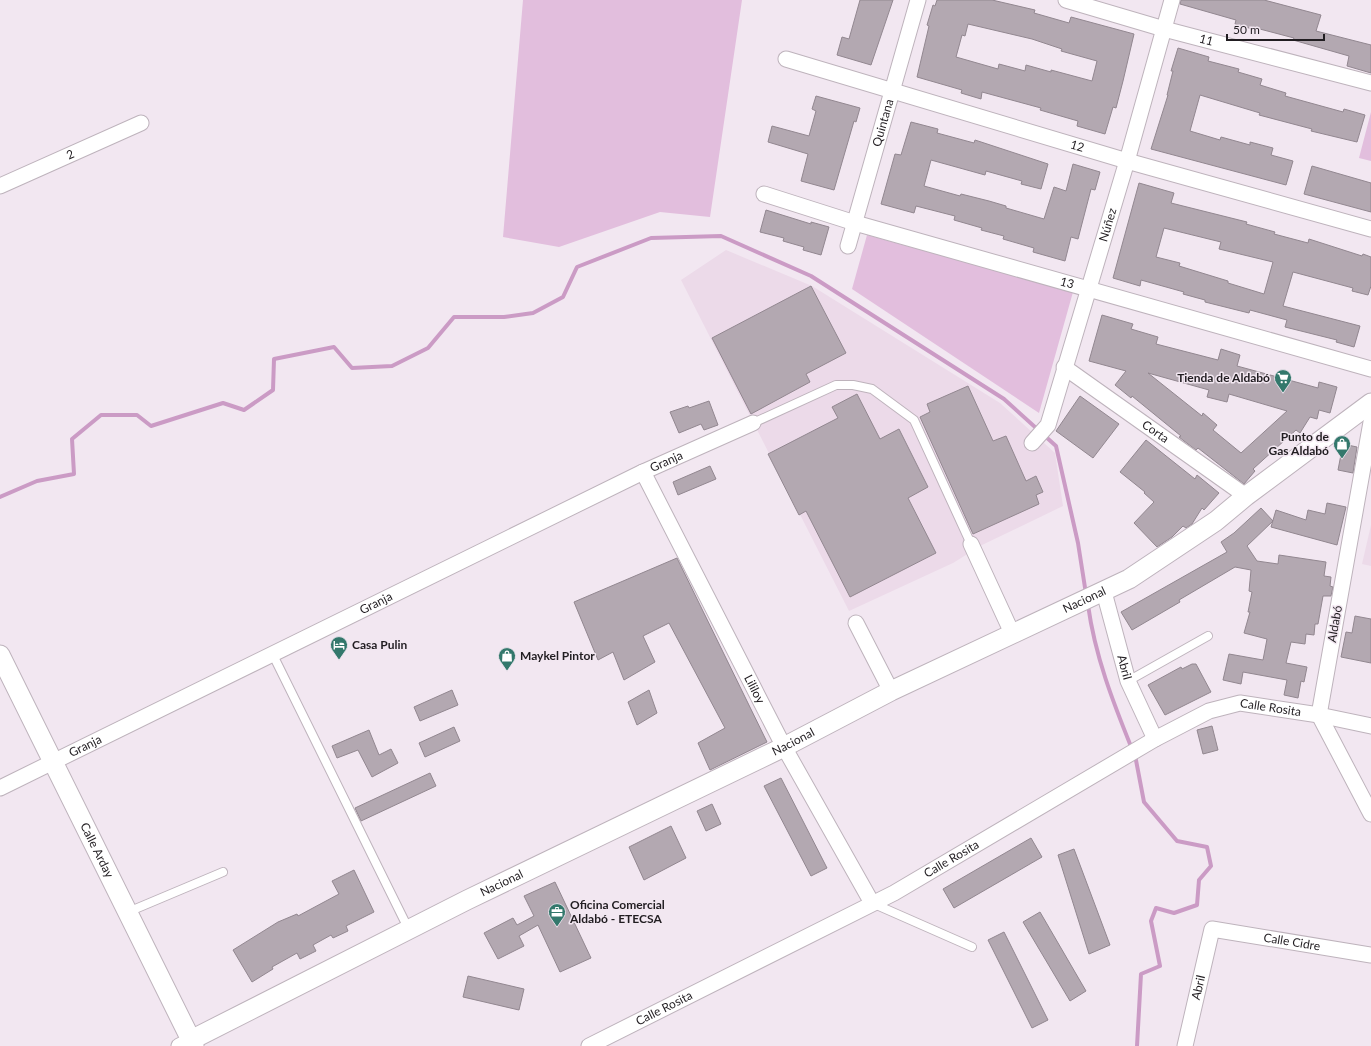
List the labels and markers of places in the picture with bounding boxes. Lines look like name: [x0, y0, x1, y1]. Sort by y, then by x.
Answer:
supermarket icon: Tienda de Aldabó: [1273, 368, 1293, 393]
place label: Tienda de Aldabó: [1177, 370, 1270, 385]
place label: Punto de Gas Aldabó: [1269, 429, 1330, 458]
shop icon: Punto de Gas Aldabó: [1332, 434, 1352, 459]
hotel icon: Casa Pulin: [329, 635, 349, 660]
place label: Casa Pulin: [352, 637, 408, 652]
shop icon: Maykel Pintor: [497, 646, 517, 671]
place label: Maykel Pintor: [520, 648, 595, 663]
place label: Oficina Comercial Aldabó - ETECSA: [569, 897, 665, 926]
office icon: Oficina Comercial Aldabó - ETECSA: [547, 902, 567, 927]

